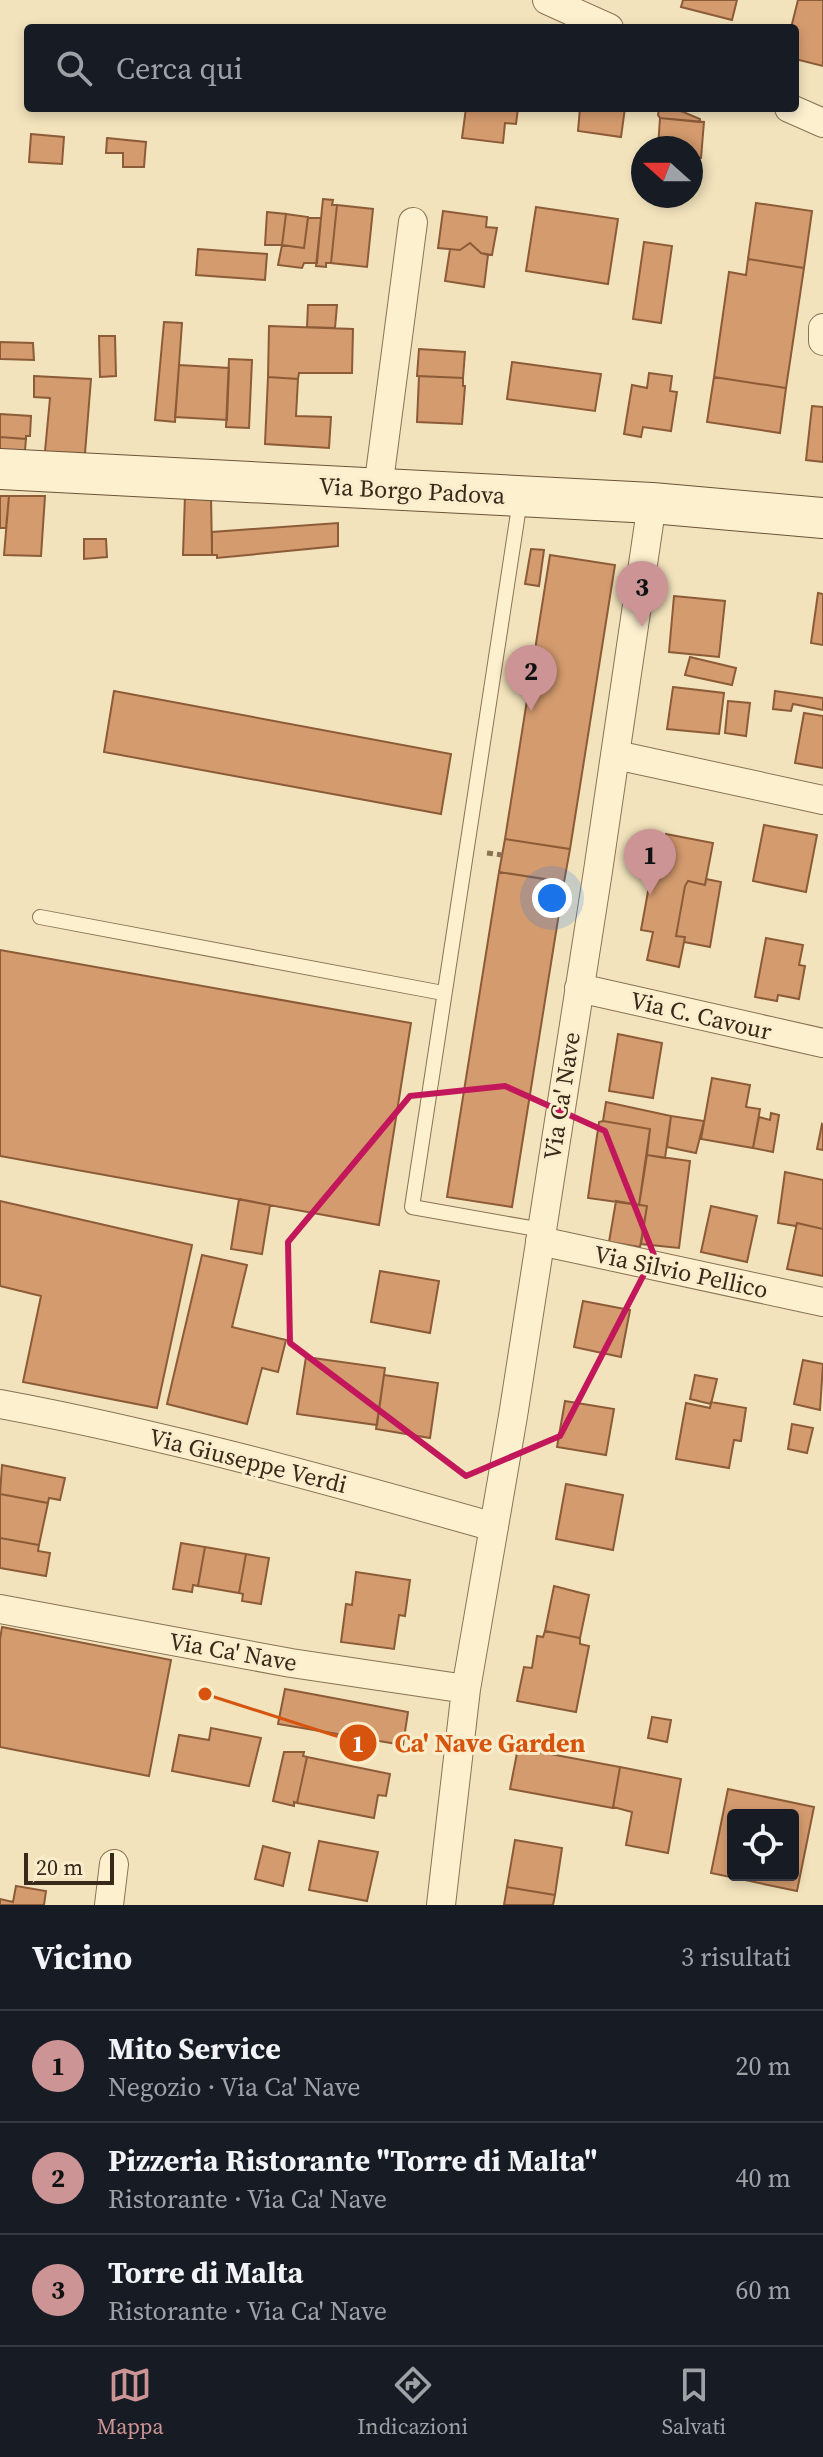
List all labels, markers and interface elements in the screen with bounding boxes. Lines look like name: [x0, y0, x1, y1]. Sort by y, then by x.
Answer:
search box: [24, 24, 799, 112]
icon: search: [52, 46, 96, 90]
text: Cerca qui: [116, 48, 243, 89]
north arrow: [631, 136, 703, 208]
street label: Via Borgo Padova: [318, 469, 507, 512]
pin: 3: [616, 561, 668, 627]
pin: 2: [505, 645, 557, 711]
pin: 1: [624, 829, 676, 895]
your location: [532, 878, 572, 918]
street label: Via C. Cavour: [627, 983, 775, 1048]
street label: Via Ca' Nave: [535, 1029, 588, 1162]
street label: Via Silvio Pellico: [591, 1237, 771, 1306]
street label: Via Giuseppe Verdi: [146, 1420, 350, 1501]
street label: Via Ca' Nave: [167, 1624, 300, 1679]
callout: Ca' Nave Garden: [338, 1718, 601, 1768]
text: Ca' Nave Garden: [394, 1725, 586, 1761]
text: 1: [351, 1727, 365, 1760]
map controls: [727, 1809, 799, 1881]
button: locate: [727, 1809, 799, 1881]
scale bar: [24, 1849, 114, 1885]
text: 20 m: [36, 1852, 83, 1882]
text: Vicino: [32, 1934, 132, 1980]
text: 3 risultati: [681, 1939, 791, 1975]
text: Mito Service: [108, 2028, 281, 2069]
text: 1: [51, 2048, 65, 2084]
text: 20 m: [736, 2048, 791, 2084]
text: Negozio · Via Ca' Nave: [108, 2069, 361, 2105]
text: Pizzeria Ristorante "Torre di Malta": [108, 2140, 597, 2181]
text: 2: [51, 2160, 65, 2196]
text: 40 m: [736, 2160, 791, 2196]
text: Ristorante · Via Ca' Nave: [108, 2181, 387, 2217]
text: Torre di Malta: [108, 2252, 303, 2293]
text: 3: [51, 2272, 65, 2308]
text: 60 m: [736, 2272, 791, 2308]
text: Ristorante · Via Ca' Nave: [108, 2293, 387, 2329]
tab: Mappa: [97, 2363, 164, 2441]
tab: Indicazioni: [357, 2363, 468, 2441]
tab: Salvati: [662, 2363, 726, 2441]

